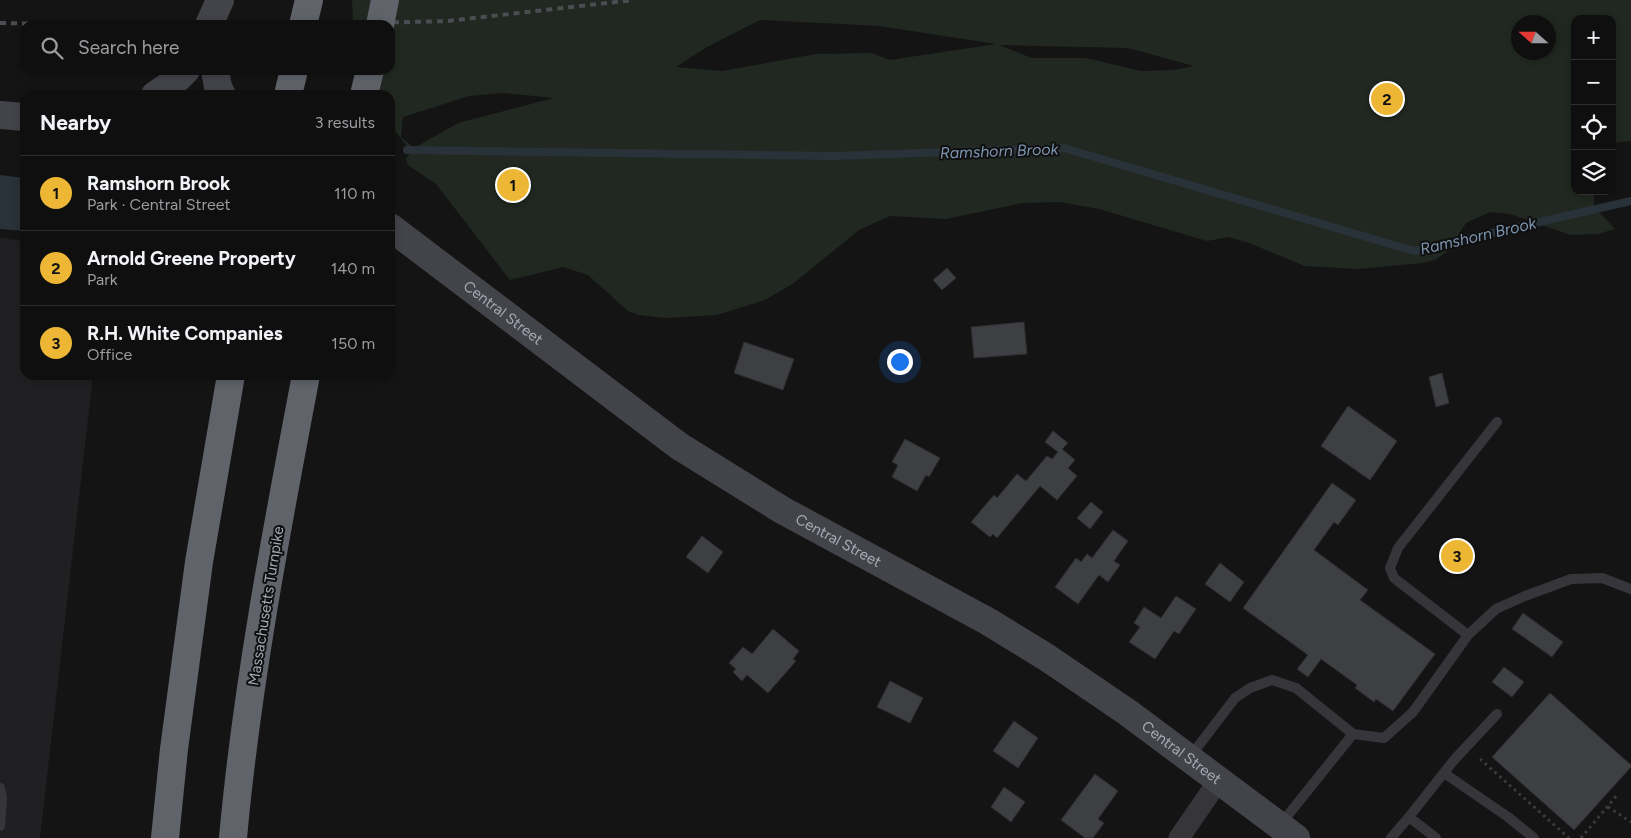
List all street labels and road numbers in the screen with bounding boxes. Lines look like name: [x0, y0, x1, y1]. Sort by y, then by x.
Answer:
street label: Central Street: [460, 277, 547, 349]
street label: Central Street: [792, 510, 885, 571]
street label: Massachusetts Turnpike: [245, 525, 287, 687]
street label: Central Street: [1138, 717, 1225, 788]

